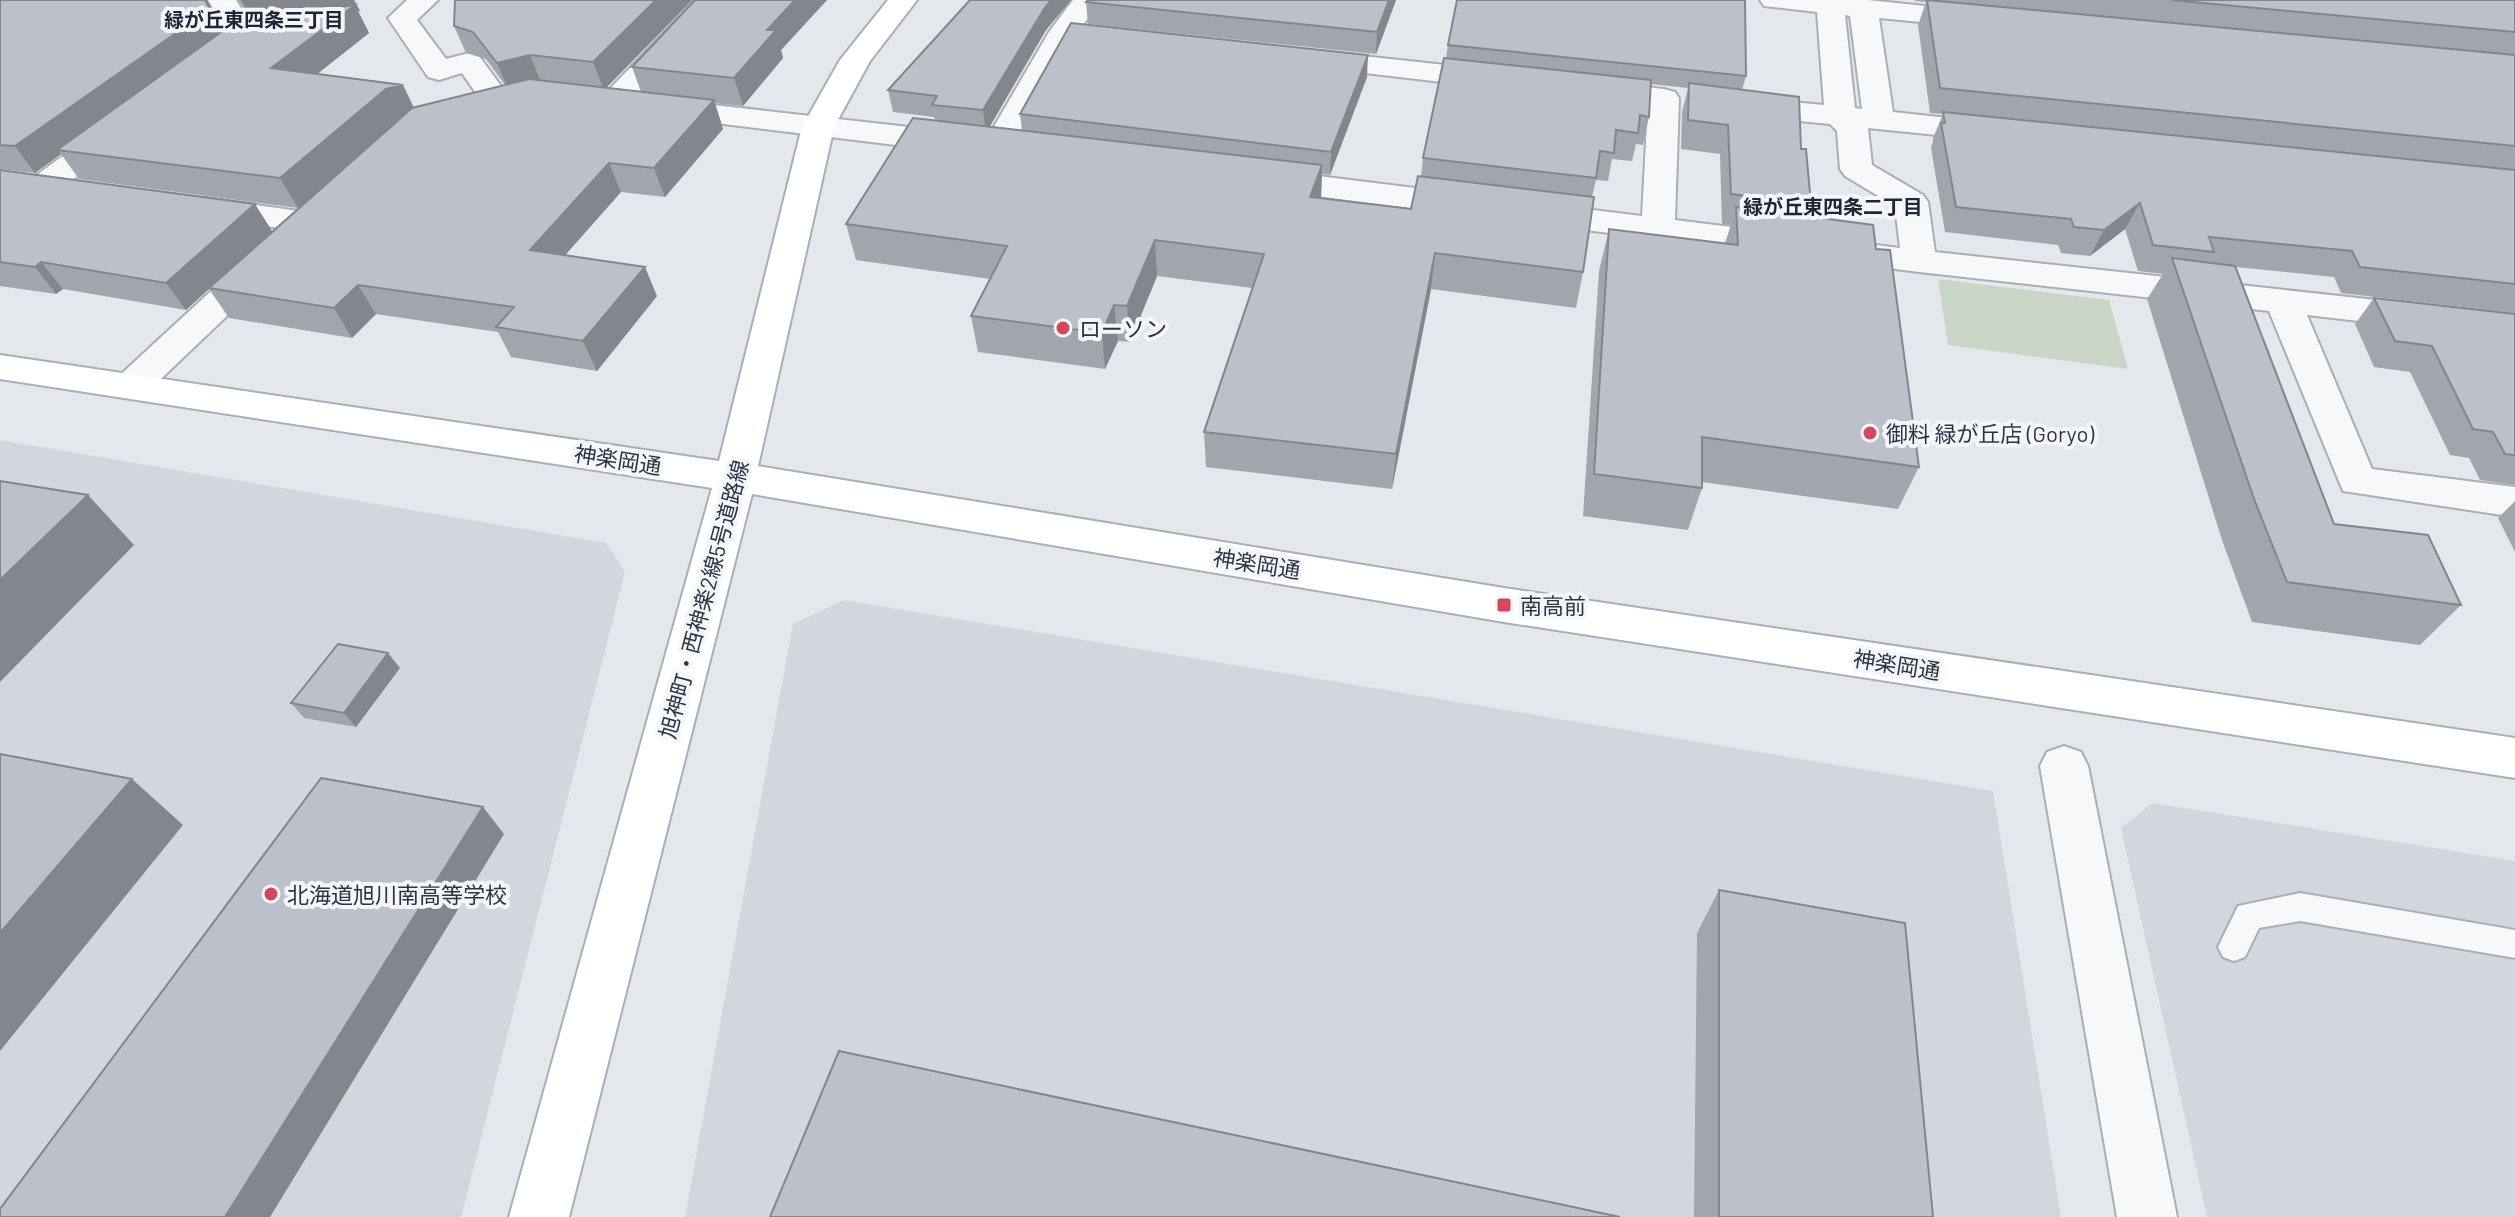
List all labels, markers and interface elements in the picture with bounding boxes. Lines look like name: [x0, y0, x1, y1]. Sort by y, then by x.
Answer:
district label: 緑が丘東四条三丁目: [164, 7, 344, 31]
district label: 緑が丘東四条二丁目: [1743, 194, 1923, 218]
place label: ローソン: [1079, 315, 1167, 341]
marker: ローソン: [1054, 319, 1072, 337]
place label: 御料 緑が丘店 (Goryo): [1886, 420, 2094, 446]
marker: 御料 緑が丘店 (Goryo): [1861, 424, 1879, 442]
street label: 神楽岡通: [573, 439, 663, 479]
street label: 旭神町・西神楽2線5号道路線: [653, 457, 753, 741]
street label: 神楽岡通: [1212, 543, 1302, 583]
place label: 南高前: [1520, 592, 1586, 618]
marker: 南高前: [1495, 596, 1513, 614]
street label: 神楽岡通: [1852, 644, 1942, 684]
place label: 北海道旭川南高等学校: [287, 881, 507, 907]
marker: 北海道旭川南高等学校: [262, 885, 280, 903]

